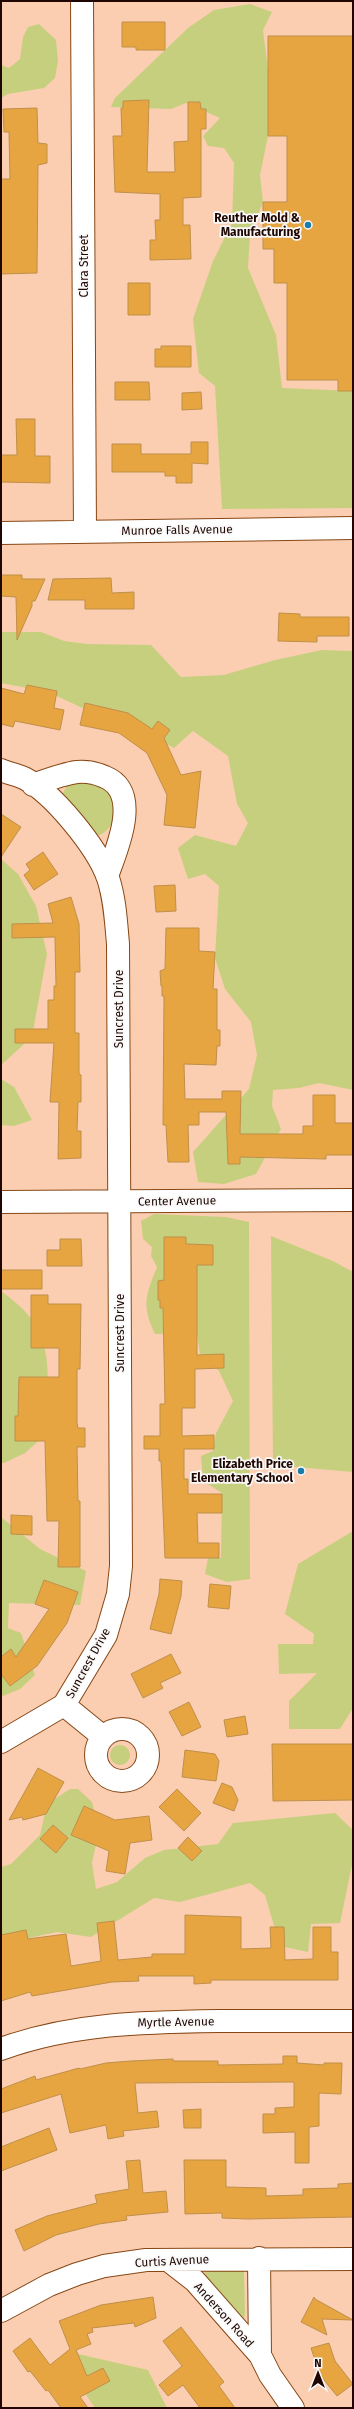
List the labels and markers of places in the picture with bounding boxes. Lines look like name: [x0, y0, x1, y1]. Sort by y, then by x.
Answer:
place label: Reuther Mold & Manufacturing: [214, 211, 300, 239]
marker: Reuther Mold & Manufacturing: [303, 220, 313, 230]
place label: Elizabeth Price Elementary School: [191, 1457, 293, 1485]
marker: Elizabeth Price Elementary School: [296, 1466, 306, 1476]

